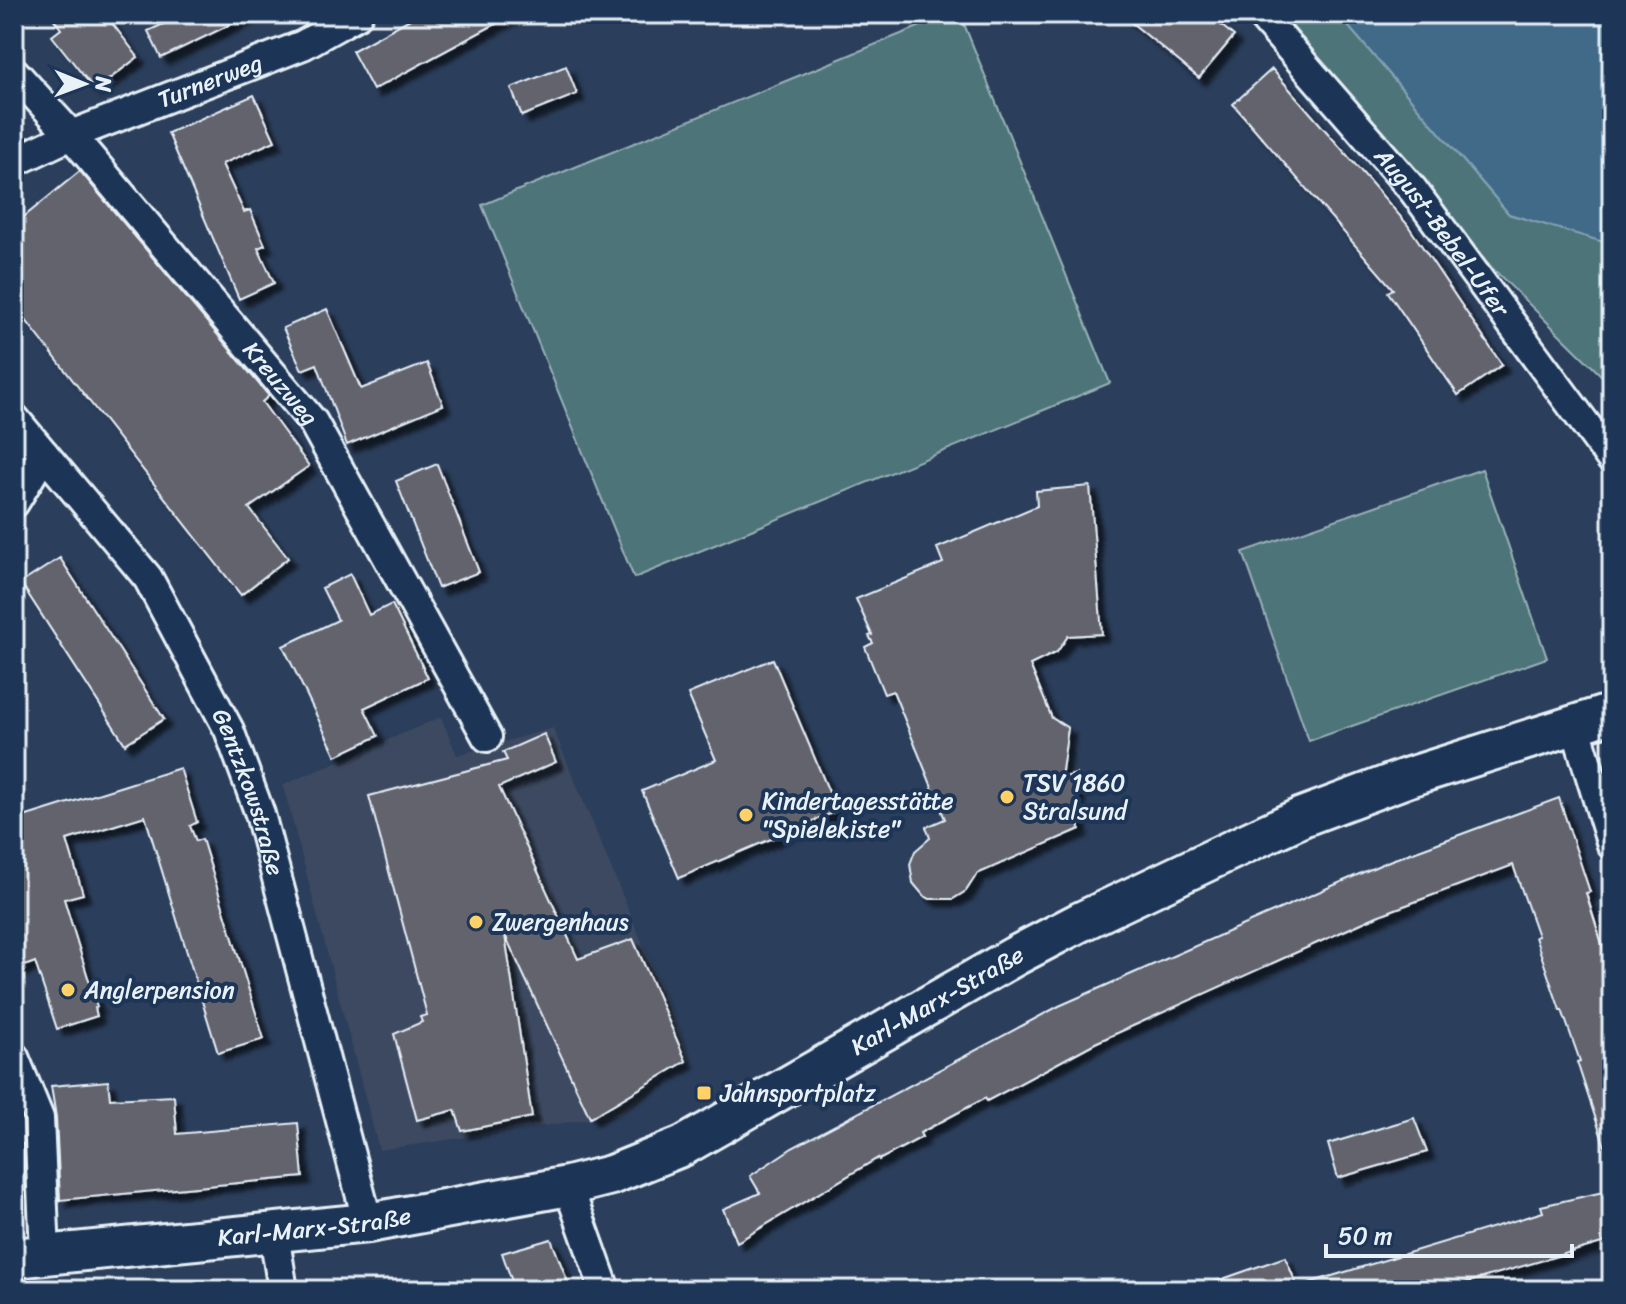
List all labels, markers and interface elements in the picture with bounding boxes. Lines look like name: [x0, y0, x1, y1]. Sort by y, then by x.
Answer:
street label: Turnerweg: [151, 42, 268, 120]
north arrow: [44, 44, 124, 124]
text: N: [84, 75, 123, 93]
street label: August-Bebel-Ufer: [1363, 137, 1522, 327]
street label: Kreuzweg: [232, 331, 329, 436]
street label: Gentzkowstraße: [200, 700, 296, 880]
place label: TSV 1860 Stralsund: [1023, 762, 1128, 832]
place label: Kindertagesstätte "Spielekiste": [762, 780, 954, 850]
marker: TSV 1860 Stralsund: [998, 788, 1016, 806]
marker: Kindertagesstätte "Spielekiste": [737, 806, 755, 824]
place label: Zwergenhaus: [492, 901, 629, 943]
marker: Zwergenhaus: [467, 913, 485, 931]
street label: Karl-Marx-Straße: [842, 934, 1031, 1067]
place label: Anglerpension: [83, 969, 235, 1011]
marker: Anglerpension: [59, 981, 77, 999]
place label: Jahnsportplatz: [719, 1072, 876, 1114]
marker: Jahnsportplatz: [695, 1084, 713, 1102]
street label: Karl-Marx-Straße: [216, 1194, 415, 1259]
scale bar: [1326, 1208, 1572, 1258]
text: 50 m: [1338, 1215, 1393, 1257]

